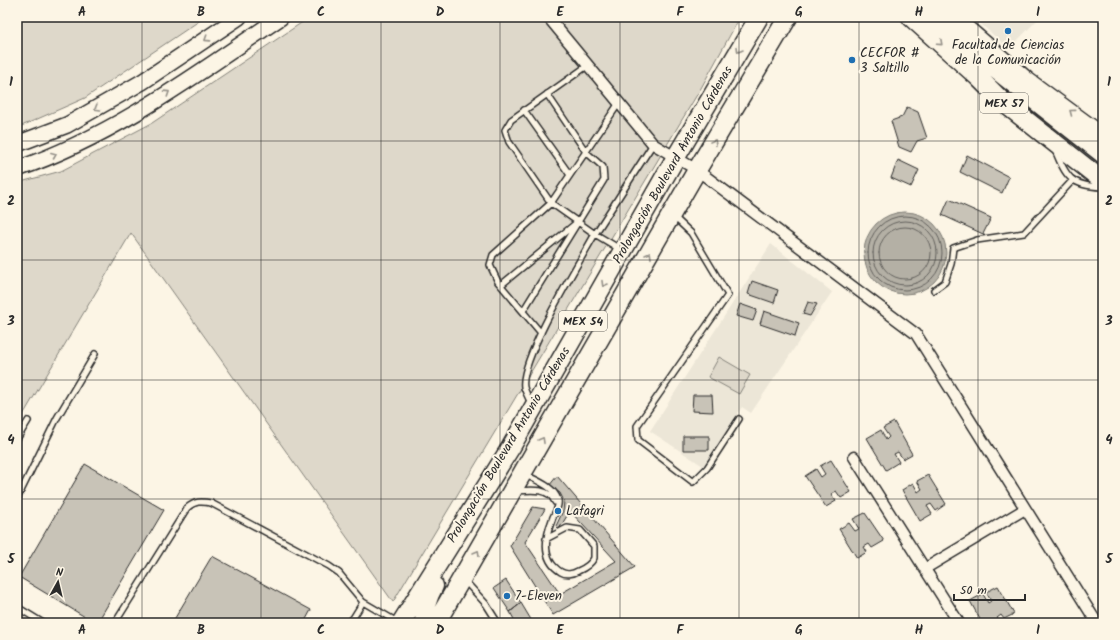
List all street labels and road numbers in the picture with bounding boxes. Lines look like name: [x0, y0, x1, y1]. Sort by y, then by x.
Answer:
street label: Prolongación Boulevard Antonio Cárdenas: [608, 62, 739, 268]
road number: MEX 57: [980, 93, 1028, 113]
road number: MEX 54: [559, 311, 607, 331]
street label: Prolongación Boulevard Antonio Cárdenas: [442, 343, 576, 547]

